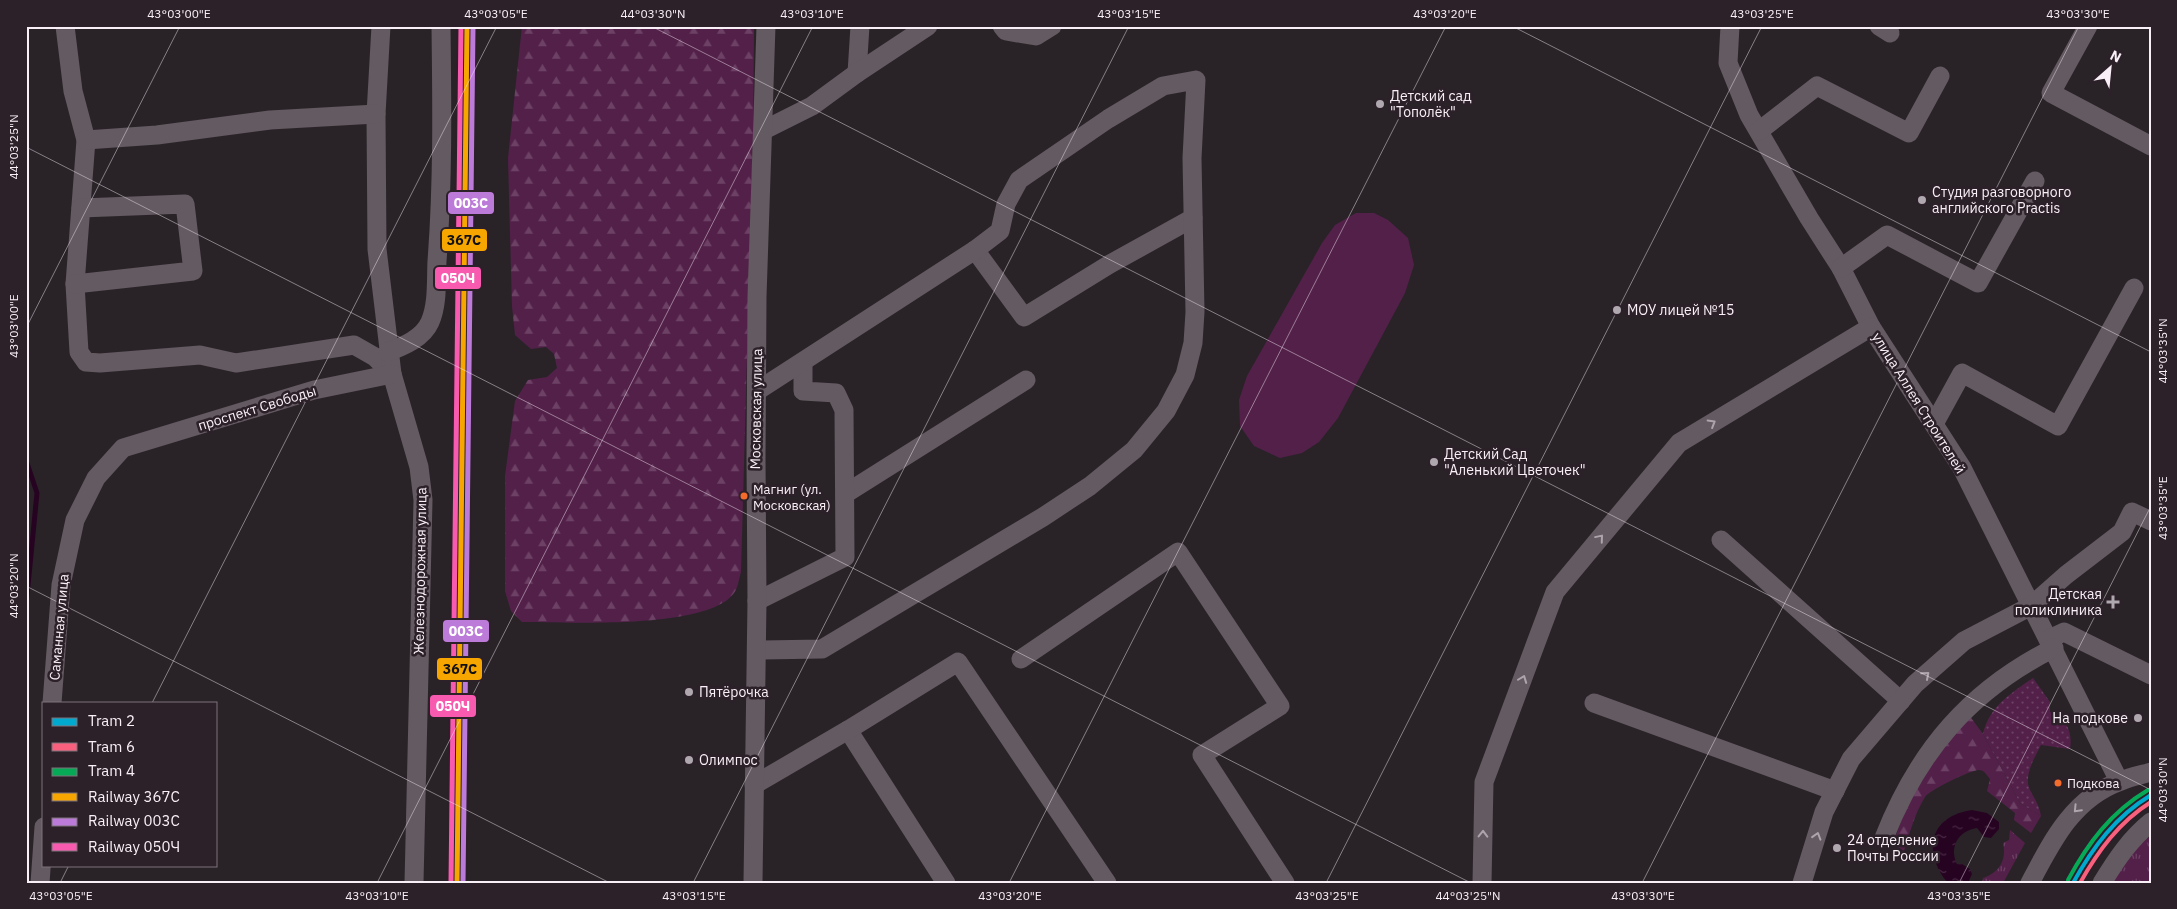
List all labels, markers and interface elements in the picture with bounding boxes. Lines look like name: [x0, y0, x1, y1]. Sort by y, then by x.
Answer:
text: 43°03'00"E: [147, 6, 211, 21]
text: 43°03'05"E: [464, 6, 528, 21]
text: 44°03'30"N: [620, 6, 686, 21]
text: 43°03'10"E: [780, 6, 844, 21]
text: 43°03'15"E: [1097, 6, 1161, 21]
text: 43°03'20"E: [1413, 6, 1477, 21]
text: 43°03'25"E: [1730, 6, 1794, 21]
text: 43°03'30"E: [2046, 6, 2110, 21]
north arrow: [2084, 42, 2134, 92]
text: N: [2107, 46, 2125, 67]
place label: Детский сад "Тополёк": [1390, 87, 1472, 121]
marker: Детский сад "Тополёк": [1374, 98, 1386, 110]
text: 44°03'25"N: [6, 114, 21, 180]
place label: Студия разговорного английского Practis: [1932, 183, 2072, 217]
line badge: 003С: [447, 191, 495, 215]
text: 003С: [454, 194, 488, 212]
marker: Студия разговорного английского Practis: [1916, 194, 1928, 206]
line badge: 367С: [441, 228, 488, 252]
text: 367С: [447, 231, 481, 249]
line badge: 050Ч: [434, 266, 482, 290]
text: 050Ч: [441, 269, 475, 287]
text: 43°03'00"E: [6, 294, 21, 358]
place label: МОУ лицей №15: [1627, 301, 1734, 319]
marker: МОУ лицей №15: [1611, 304, 1623, 316]
text: 44°03'35"N: [2155, 318, 2170, 384]
street label: улица Аллея Строителей: [1868, 329, 1970, 477]
street label: Московская улица: [746, 348, 766, 470]
street label: проспект Свободы: [196, 381, 318, 435]
one-way arrow: [1707, 420, 1716, 430]
place label: Детский Сад "Аленький Цветочек": [1444, 445, 1586, 479]
marker: Детский Сад "Аленький Цветочек": [1428, 456, 1440, 468]
text: 43°03'35"E: [2155, 476, 2170, 540]
place label: Магниг (ул. Московская): [753, 481, 831, 514]
street label: Железнодорожная улица: [410, 486, 430, 655]
marker: Магниг (ул. Московская): [739, 491, 749, 501]
one-way arrow: [1594, 535, 1603, 544]
text: 44°03'20"N: [6, 553, 21, 619]
street label: Саманная улица: [45, 572, 73, 681]
place label: Детская поликлиника: [2015, 585, 2103, 619]
marker: Детская поликлиника: [2106, 595, 2120, 609]
line badge: 003С: [442, 619, 490, 643]
text: 003С: [449, 622, 483, 640]
line badge: 367С: [436, 657, 483, 681]
text: 367С: [443, 660, 477, 678]
one-way arrow: [1920, 672, 1929, 681]
one-way arrow: [1517, 675, 1527, 683]
place label: Пятёрочка: [699, 683, 769, 701]
marker: Пятёрочка: [683, 686, 695, 698]
line badge: 050Ч: [429, 694, 477, 718]
text: 050Ч: [436, 697, 470, 715]
legend: [42, 702, 218, 866]
place label: На подкове: [2052, 709, 2128, 727]
text: Tram 2: [88, 711, 135, 730]
marker: На подкове: [2132, 712, 2144, 724]
text: Tram 6: [88, 737, 135, 756]
place label: Олимпос: [699, 751, 758, 769]
marker: Олимпос: [683, 754, 695, 766]
text: 44°03'30"N: [2155, 757, 2170, 823]
text: Tram 4: [88, 761, 135, 780]
place label: Подкова: [2067, 775, 2119, 792]
marker: Подкова: [2053, 778, 2063, 788]
text: Railway 367С: [88, 787, 180, 806]
one-way arrow: [2074, 803, 2083, 812]
text: Railway 003С: [88, 811, 180, 830]
one-way arrow: [1478, 830, 1488, 838]
place label: 24 отделение Почты России: [1847, 831, 1939, 865]
one-way arrow: [1811, 833, 1821, 841]
text: Railway 050Ч: [88, 837, 180, 856]
marker: 24 отделение Почты России: [1831, 842, 1843, 854]
text: 43°03'05"E: [29, 888, 93, 903]
text: 43°03'10"E: [345, 888, 409, 903]
text: 43°03'15"E: [662, 888, 726, 903]
text: 43°03'20"E: [978, 888, 1042, 903]
text: 43°03'25"E: [1295, 888, 1359, 903]
text: 44°03'25"N: [1435, 888, 1501, 903]
text: 43°03'30"E: [1611, 888, 1675, 903]
text: 43°03'35"E: [1927, 888, 1991, 903]

